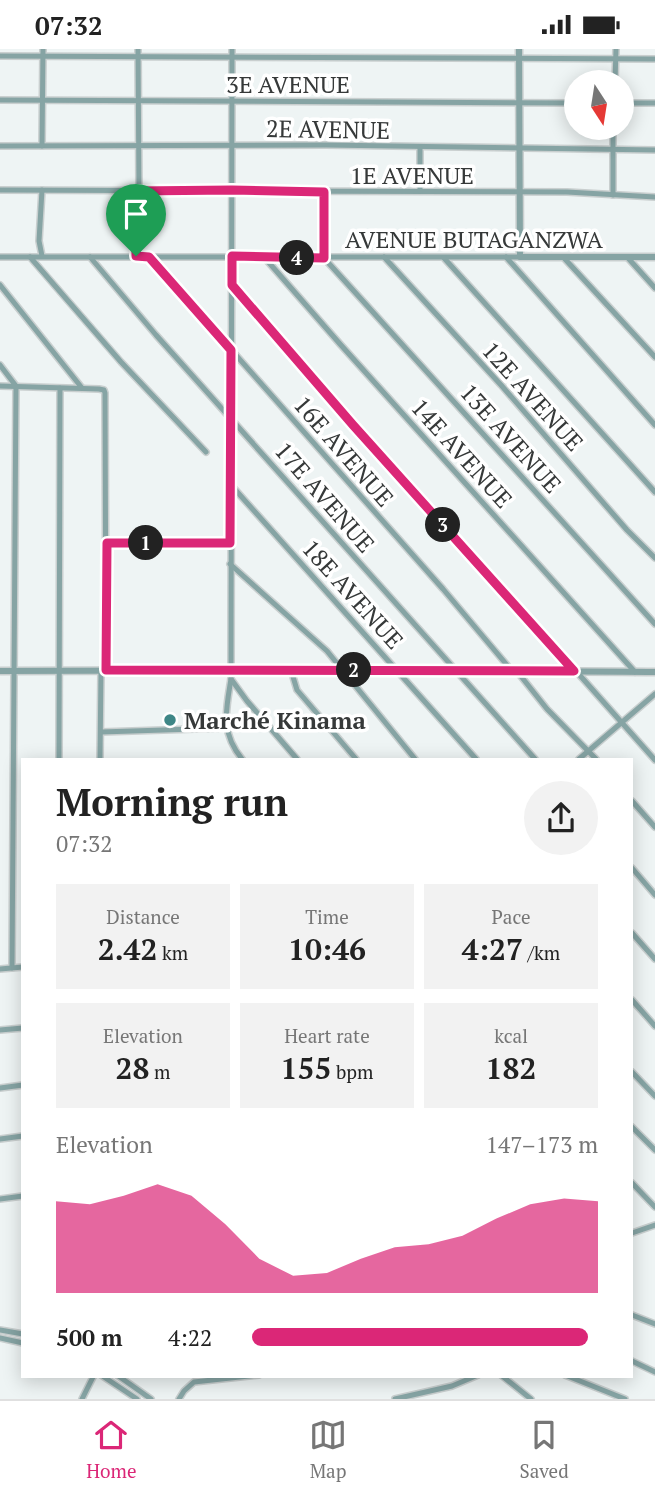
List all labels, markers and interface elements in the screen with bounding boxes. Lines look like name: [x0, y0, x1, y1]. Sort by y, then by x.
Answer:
text: 07:32: [35, 8, 103, 42]
street label: 3E AVENUE: [226, 68, 350, 100]
north arrow: [564, 70, 634, 140]
map controls: [564, 70, 634, 140]
street label: 2E AVENUE: [266, 112, 390, 146]
street label: 1E AVENUE: [350, 159, 474, 191]
pin: [106, 184, 166, 256]
icon: arrive: [117, 195, 155, 233]
street label: AVENUE BUTAGANZWA: [345, 223, 604, 255]
pin: 4: [280, 241, 314, 276]
text: 4: [291, 245, 302, 270]
street label: 12E AVENUE: [475, 334, 591, 458]
street label: 13E AVENUE: [453, 376, 569, 500]
street label: 16E AVENUE: [287, 389, 401, 513]
street label: 14E AVENUE: [404, 391, 520, 515]
street label: 17E AVENUE: [268, 435, 382, 559]
pin: 3: [426, 507, 460, 543]
text: 3: [437, 512, 448, 537]
pin: 1: [128, 525, 164, 561]
text: 1: [140, 530, 151, 555]
street label: 18E AVENUE: [295, 532, 411, 656]
pin: 2: [336, 653, 372, 687]
text: 2: [348, 657, 359, 682]
place label: Marché Kinama: [184, 704, 366, 736]
marker: Marché Kinama: [162, 712, 178, 728]
text: Morning run: [56, 777, 288, 827]
button: share: [524, 781, 598, 855]
text: 07:32: [56, 828, 113, 859]
text: Distance: [106, 904, 180, 929]
text: Time: [305, 904, 349, 929]
text: Pace: [492, 904, 530, 929]
text: 2.42: [98, 929, 157, 969]
text: 10:46: [288, 929, 366, 969]
text: 4:27: [462, 929, 523, 969]
text: km: [157, 940, 188, 965]
text: /km: [523, 940, 560, 965]
text: Elevation: [103, 1023, 183, 1048]
text: Heart rate: [284, 1023, 370, 1048]
text: kcal: [494, 1023, 528, 1048]
text: 28: [116, 1048, 149, 1088]
text: 155: [281, 1048, 331, 1088]
text: 182: [486, 1048, 536, 1088]
text: m: [149, 1059, 170, 1084]
text: bpm: [331, 1059, 373, 1084]
text: Elevation: [56, 1129, 153, 1160]
text: 147–173 m: [486, 1129, 598, 1160]
text: 500 m: [56, 1322, 122, 1353]
text: 4:22: [168, 1322, 212, 1353]
tab: Home: [86, 1416, 137, 1483]
tab: Map: [309, 1416, 347, 1483]
tab: Saved: [520, 1416, 569, 1483]

